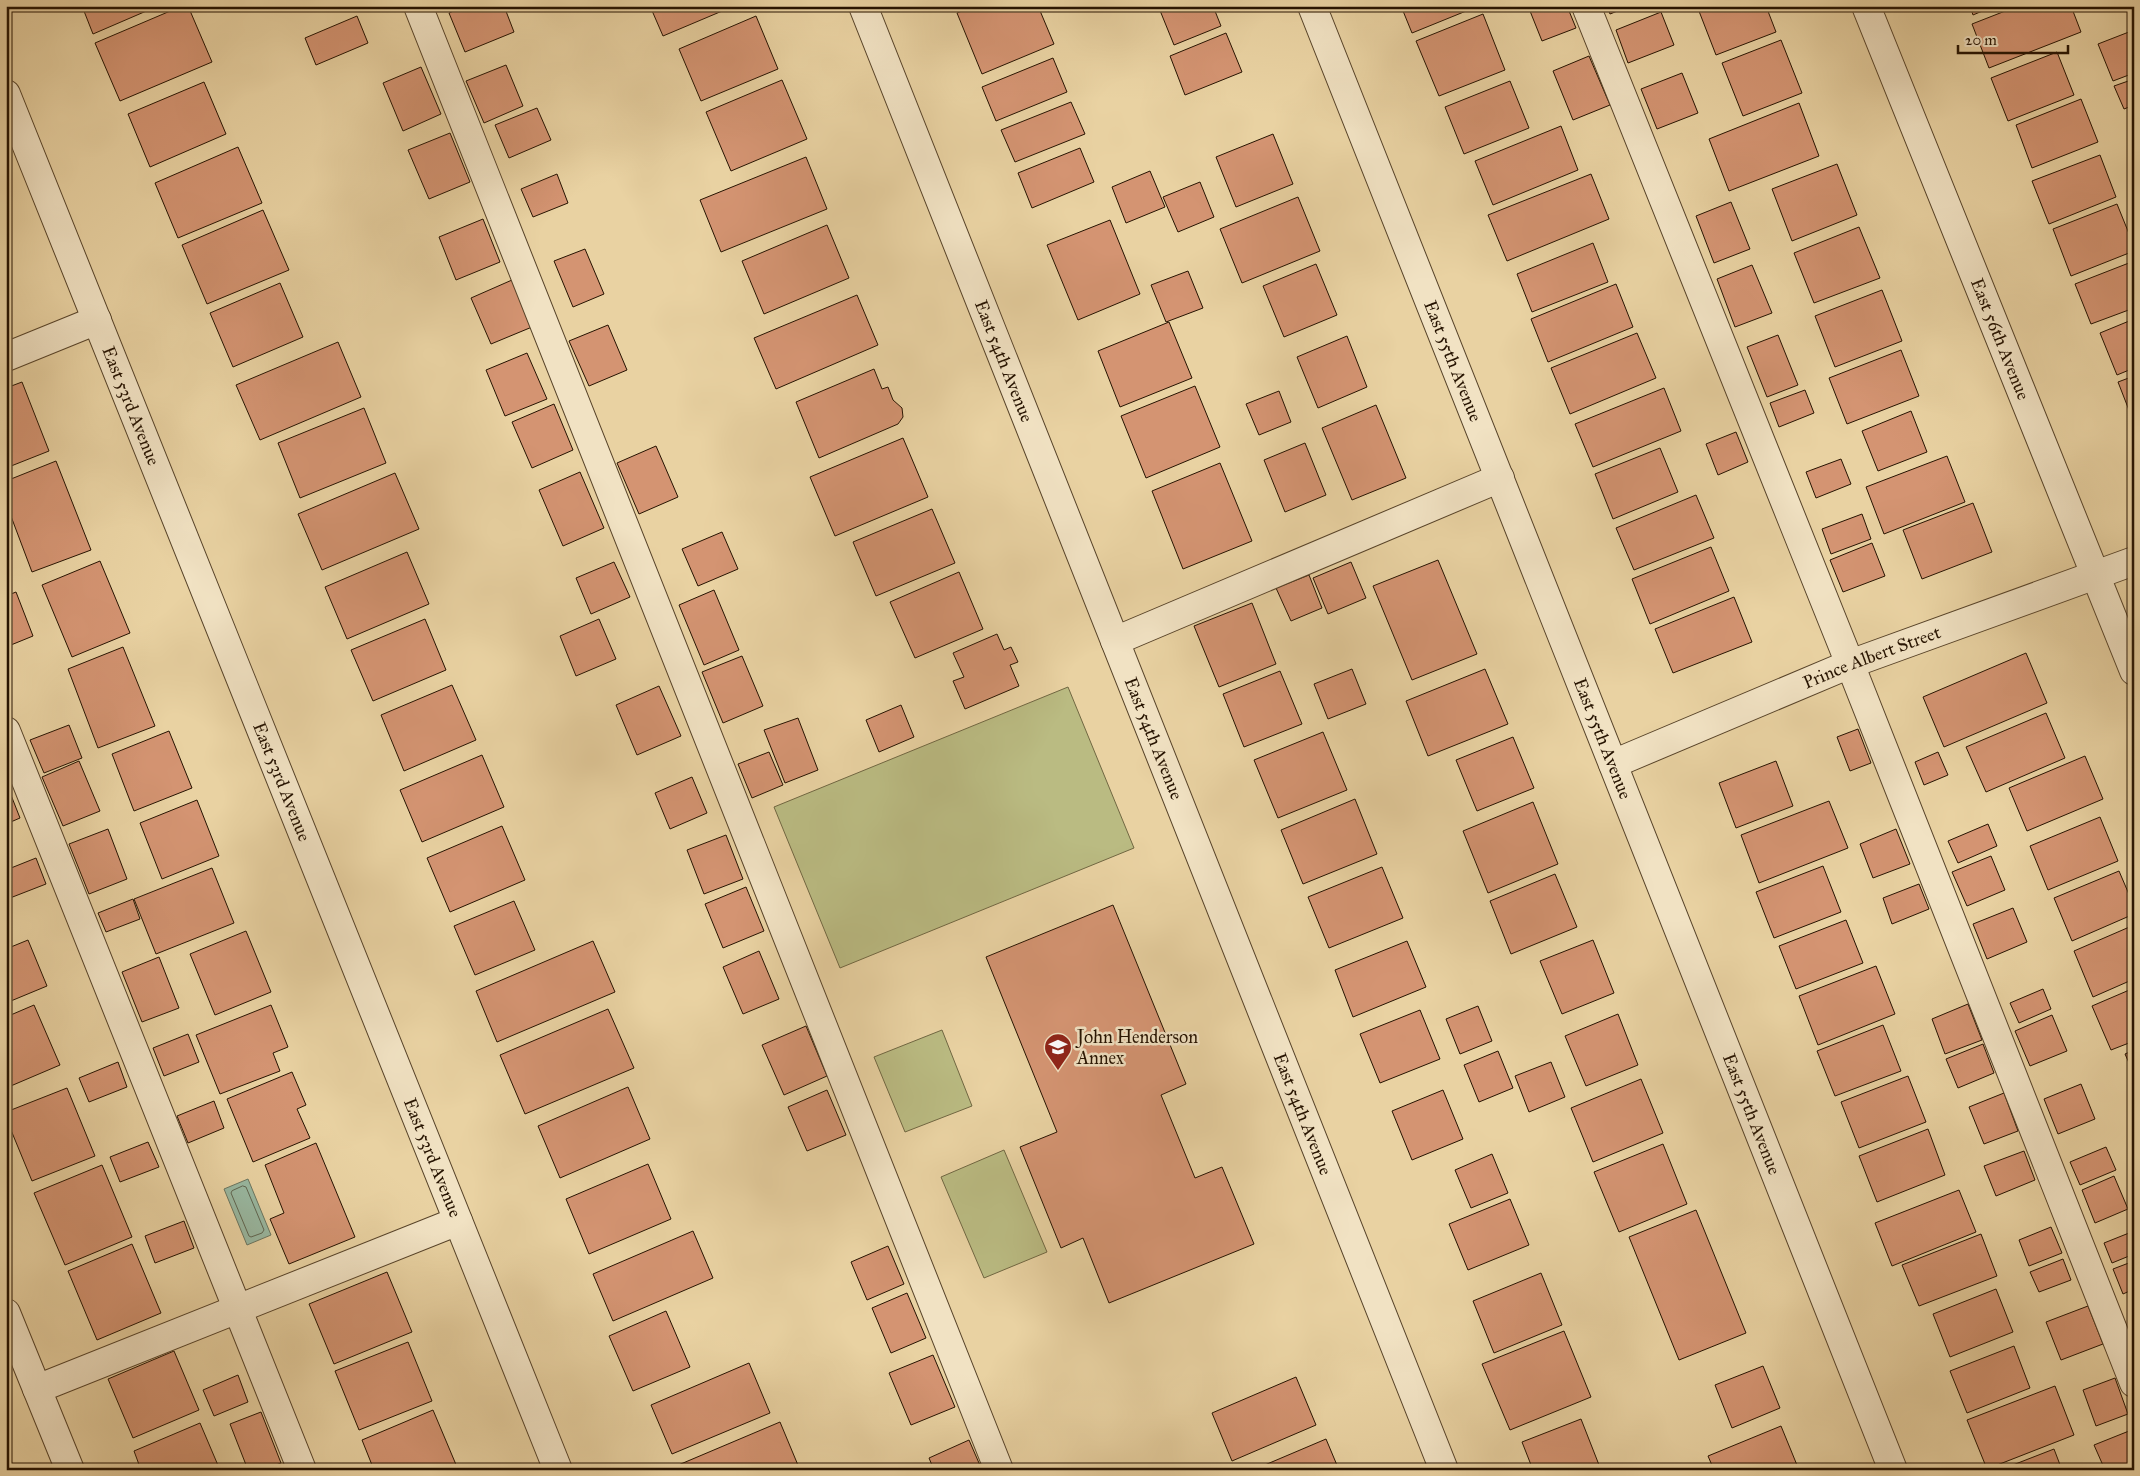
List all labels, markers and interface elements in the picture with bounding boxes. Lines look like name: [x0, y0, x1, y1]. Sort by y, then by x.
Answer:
scale bar: [1958, 22, 2068, 54]
text: 20 m: [1965, 31, 1997, 49]
street label: East 56th Avenue: [1966, 275, 2035, 403]
street label: East 54th Avenue: [970, 297, 1038, 425]
street label: East 55th Avenue: [1419, 297, 1487, 425]
street label: East 53rd Avenue: [97, 343, 165, 469]
street label: Prince Albert Street: [1800, 621, 1944, 694]
street label: East 54th Avenue: [1120, 674, 1188, 803]
street label: East 55th Avenue: [1569, 675, 1637, 802]
street label: East 53rd Avenue: [248, 719, 316, 845]
place label: John Henderson Annex: [1075, 1026, 1198, 1069]
school or university icon: John Henderson Annex: [1043, 1032, 1073, 1071]
street label: East 54th Avenue: [1269, 1050, 1337, 1178]
street label: East 55th Avenue: [1718, 1050, 1786, 1178]
street label: East 53rd Avenue: [399, 1095, 466, 1220]

